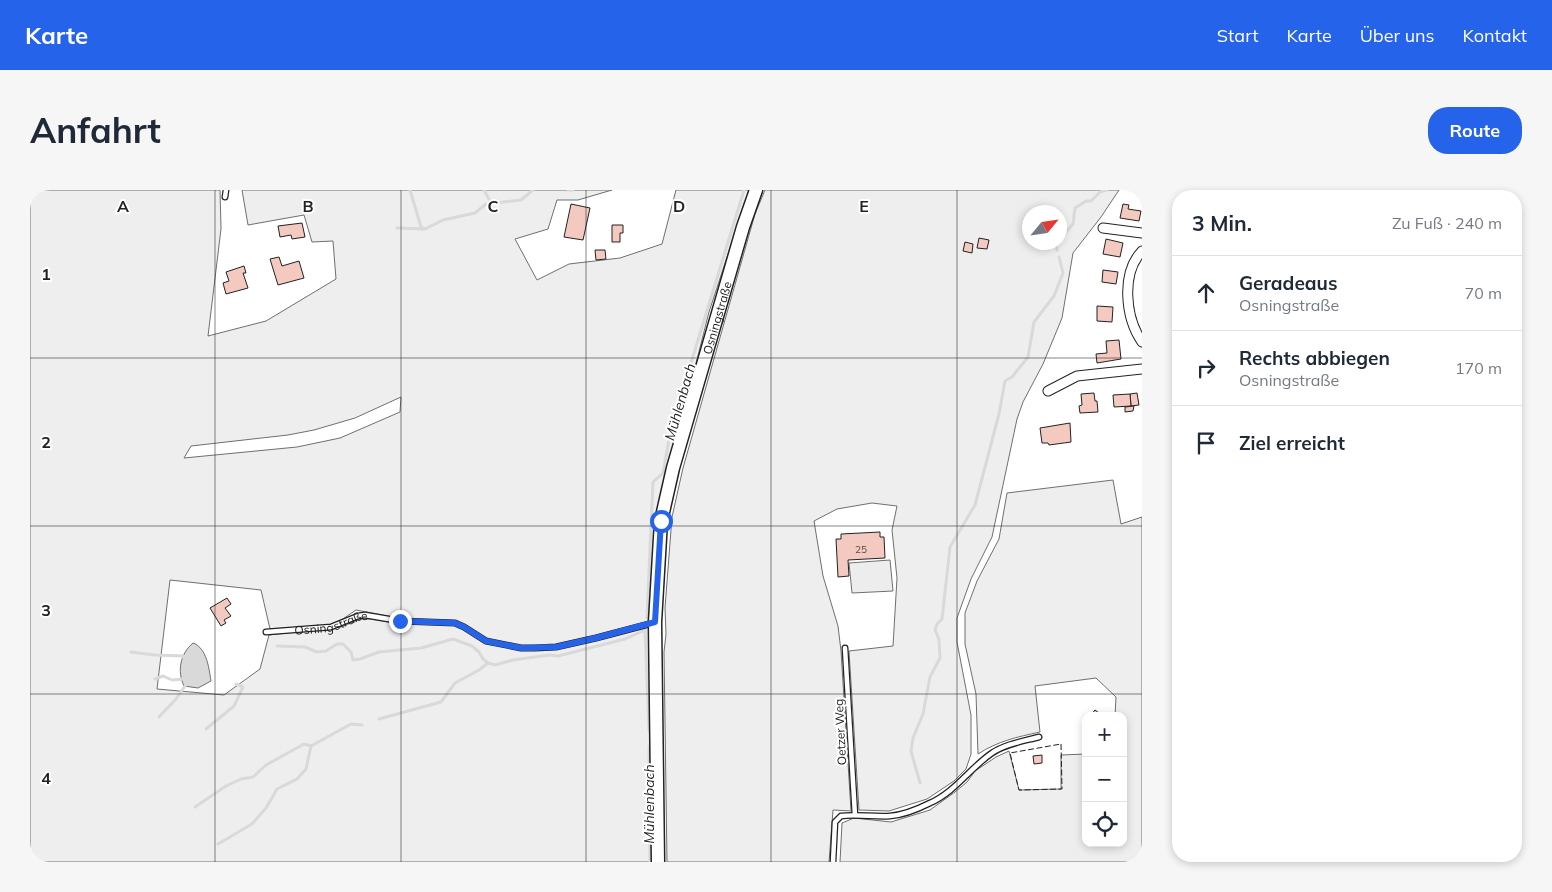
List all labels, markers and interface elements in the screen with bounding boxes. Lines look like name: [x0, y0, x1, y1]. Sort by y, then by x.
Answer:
text: Karte: [25, 20, 88, 50]
text: Start: [1217, 24, 1258, 47]
text: Karte: [1286, 24, 1332, 47]
text: Über uns: [1360, 24, 1435, 47]
text: Kontakt: [1463, 24, 1527, 47]
button: Route: [1428, 107, 1522, 154]
text: Anfahrt: [30, 108, 161, 152]
text: A: [117, 196, 129, 216]
text: B: [302, 196, 314, 216]
text: C: [488, 196, 499, 216]
text: D: [673, 196, 685, 216]
text: E: [859, 196, 869, 216]
north arrow: [1022, 205, 1067, 250]
text: 3 Min.: [1192, 210, 1252, 236]
text: Zu Fuß · 240 m: [1392, 213, 1502, 233]
text: 1: [41, 264, 51, 284]
text: Geradeaus: [1239, 271, 1337, 295]
icon: ahead: [1192, 279, 1220, 307]
street label: Osningstraße: [699, 280, 734, 356]
text: 70 m: [1465, 283, 1502, 303]
text: Osningstraße: [1239, 295, 1339, 315]
text: Rechts abbiegen: [1239, 346, 1390, 370]
icon: right: [1192, 354, 1220, 382]
text: 170 m: [1455, 358, 1502, 378]
water label: Mühlenbach: [660, 361, 700, 443]
text: Osningstraße: [1239, 370, 1339, 390]
icon: arrive: [1192, 429, 1220, 457]
text: Ziel erreicht: [1239, 431, 1345, 455]
text: 2: [41, 432, 51, 452]
route start: [650, 510, 673, 533]
house number: 25: [855, 543, 867, 556]
text: 3: [41, 600, 51, 620]
street label: Osningstraße: [294, 607, 368, 637]
route end: [389, 610, 412, 633]
street label: Oetzer Weg: [831, 698, 849, 766]
map controls: [1082, 712, 1127, 847]
button: +: [1082, 712, 1127, 757]
button: −: [1082, 757, 1127, 802]
water label: Mühlenbach: [640, 764, 658, 844]
text: 4: [41, 768, 51, 788]
button: locate: [1082, 802, 1127, 847]

